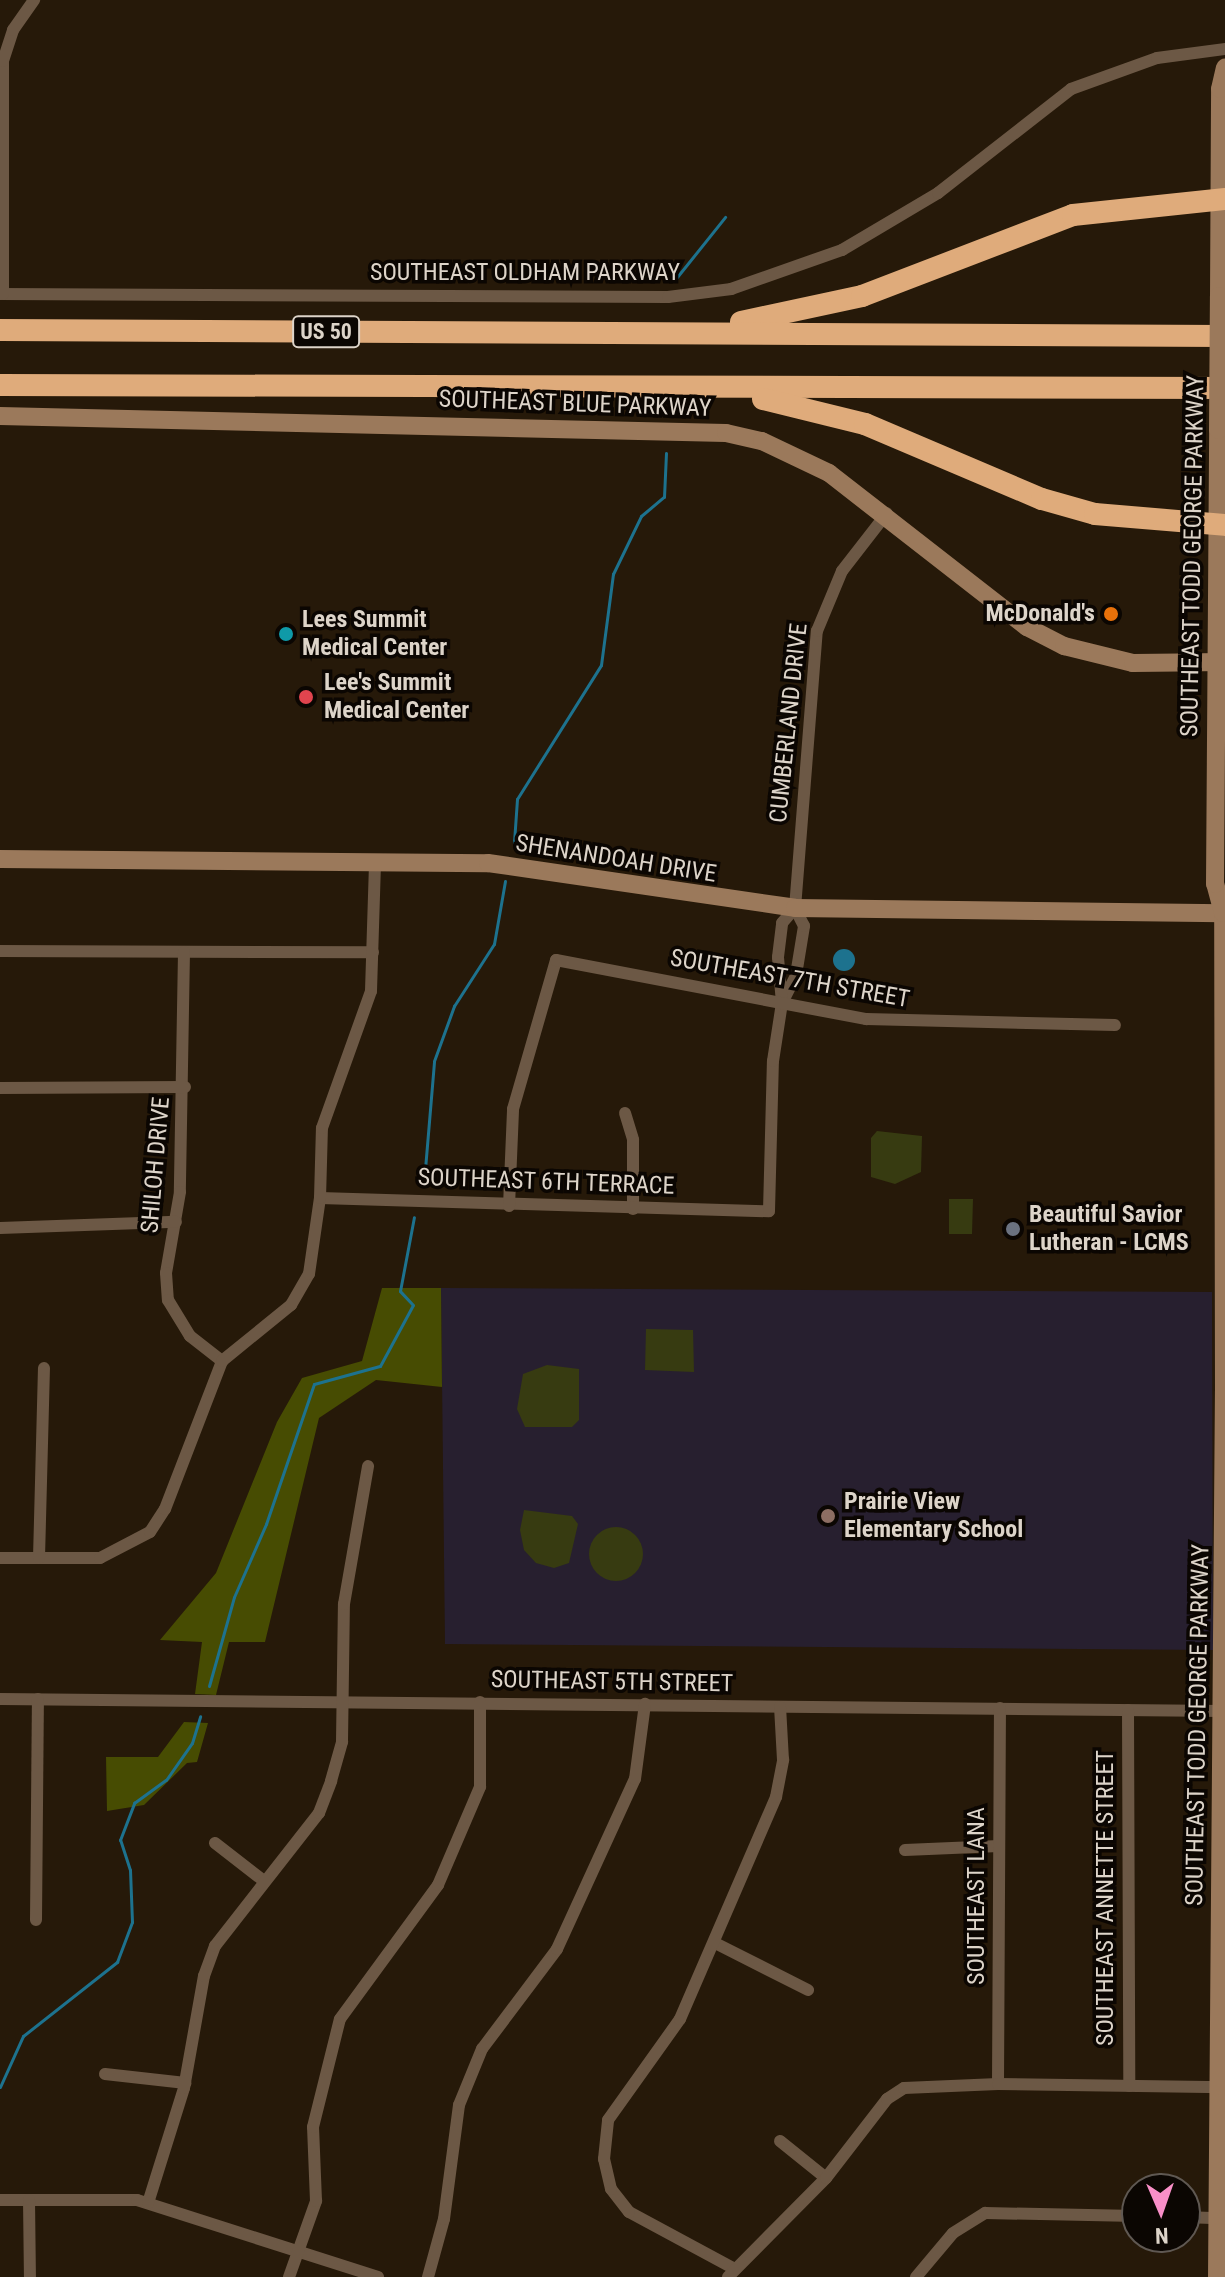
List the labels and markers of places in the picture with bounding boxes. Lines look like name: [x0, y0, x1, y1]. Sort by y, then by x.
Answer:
place label: McDonald's: [986, 600, 1095, 628]
marker: McDonald's: [1102, 605, 1120, 623]
place label: Lees Summit Medical Center: [302, 606, 447, 662]
marker: Lees Summit Medical Center: [277, 625, 295, 643]
place label: Lee's Summit Medical Center: [324, 669, 469, 725]
marker: Lee's Summit Medical Center: [295, 686, 317, 708]
place label: Beautiful Savior Lutheran - LCMS: [1029, 1201, 1189, 1257]
marker: Beautiful Savior Lutheran - LCMS: [1004, 1220, 1022, 1238]
place label: Prairie View Elementary School: [844, 1488, 1023, 1544]
marker: Prairie View Elementary School: [819, 1507, 837, 1525]

